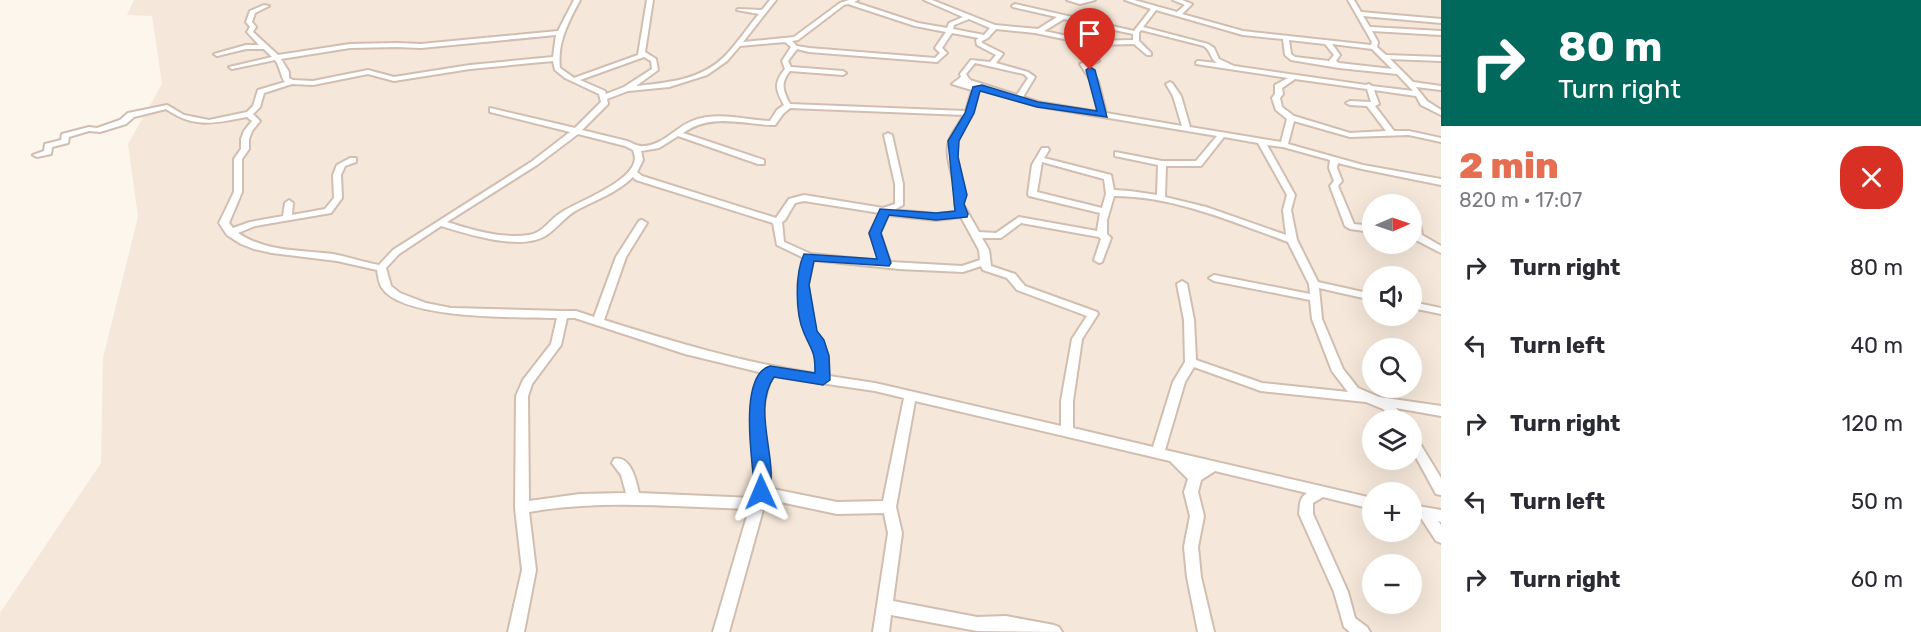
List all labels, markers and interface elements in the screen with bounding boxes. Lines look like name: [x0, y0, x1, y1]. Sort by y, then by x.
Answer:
pin: [1064, 8, 1115, 70]
icon: arrive: [1073, 17, 1106, 50]
text: 80 m: [1558, 22, 1662, 72]
icon: right: [1459, 24, 1537, 102]
text: Turn right: [1558, 73, 1681, 105]
text: 2 min: [1459, 144, 1559, 187]
button: close: [1840, 146, 1903, 209]
text: 820 m · 17:07: [1459, 188, 1582, 212]
north arrow: [1362, 194, 1422, 254]
map controls: [1362, 194, 1422, 614]
icon: right: [1459, 251, 1492, 284]
text: Turn right: [1510, 254, 1620, 281]
text: 80 m: [1850, 254, 1903, 281]
button: sound: [1362, 266, 1422, 326]
icon: left: [1459, 329, 1492, 362]
text: Turn left: [1510, 332, 1605, 359]
text: 40 m: [1850, 332, 1903, 359]
button: search: [1362, 338, 1422, 398]
icon: right: [1459, 407, 1492, 440]
button: layers: [1362, 410, 1422, 470]
text: Turn right: [1510, 410, 1620, 437]
text: 120 m: [1842, 410, 1903, 437]
position arrow: [729, 460, 793, 524]
button: +: [1362, 482, 1422, 542]
icon: left: [1459, 485, 1492, 518]
text: Turn left: [1510, 488, 1605, 515]
text: 50 m: [1851, 488, 1903, 515]
button: −: [1362, 554, 1422, 614]
icon: right: [1459, 563, 1492, 596]
text: Turn right: [1510, 566, 1620, 593]
text: 60 m: [1851, 566, 1903, 593]

